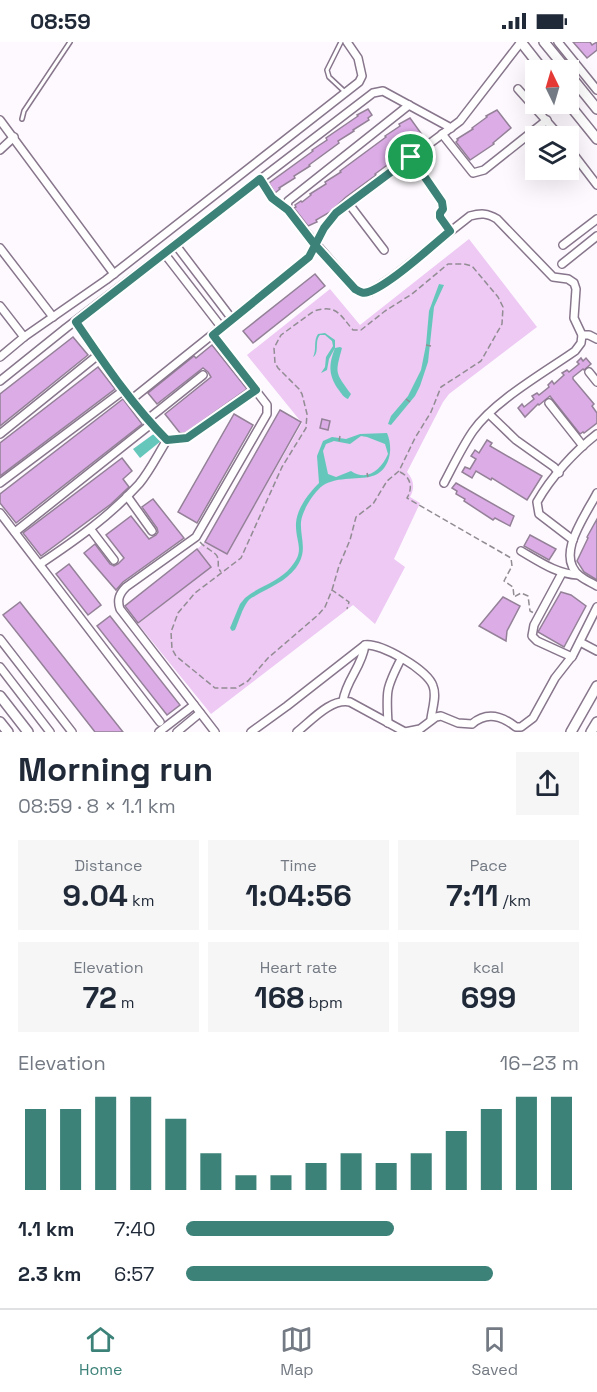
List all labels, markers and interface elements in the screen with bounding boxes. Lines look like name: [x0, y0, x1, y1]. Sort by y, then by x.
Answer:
text: 08:59: [30, 7, 91, 35]
north arrow: [525, 60, 579, 114]
map controls: [525, 60, 579, 180]
button: layers: [525, 126, 579, 180]
pin: [385, 131, 436, 182]
icon: arrive: [394, 140, 427, 173]
text: Morning run: [18, 749, 213, 791]
button: share: [516, 752, 579, 815]
text: 08:59 · 8 × 1.1 km: [18, 793, 176, 819]
text: Distance: [74, 855, 143, 876]
text: Time: [280, 855, 317, 876]
text: Pace: [470, 855, 507, 876]
text: 9.04: [63, 876, 128, 915]
text: 1:04:56: [245, 876, 352, 915]
text: 7:11: [446, 876, 499, 915]
text: km: [128, 890, 154, 911]
text: /km: [499, 890, 531, 911]
text: Elevation: [73, 957, 144, 978]
text: Heart rate: [260, 957, 337, 978]
text: kcal: [473, 957, 504, 978]
text: 72: [82, 978, 117, 1017]
text: 168: [254, 978, 304, 1017]
text: 699: [461, 978, 516, 1017]
text: m: [117, 992, 135, 1013]
text: bpm: [304, 992, 343, 1013]
text: Elevation: [18, 1050, 106, 1076]
text: 16–23 m: [500, 1050, 579, 1076]
text: 1.1 km: [18, 1216, 74, 1242]
text: 7:40: [114, 1216, 156, 1242]
text: 2.3 km: [18, 1261, 81, 1287]
text: 6:57: [114, 1261, 154, 1287]
tab: Home: [79, 1323, 123, 1380]
tab: Map: [280, 1323, 314, 1380]
tab: Saved: [471, 1323, 518, 1380]

